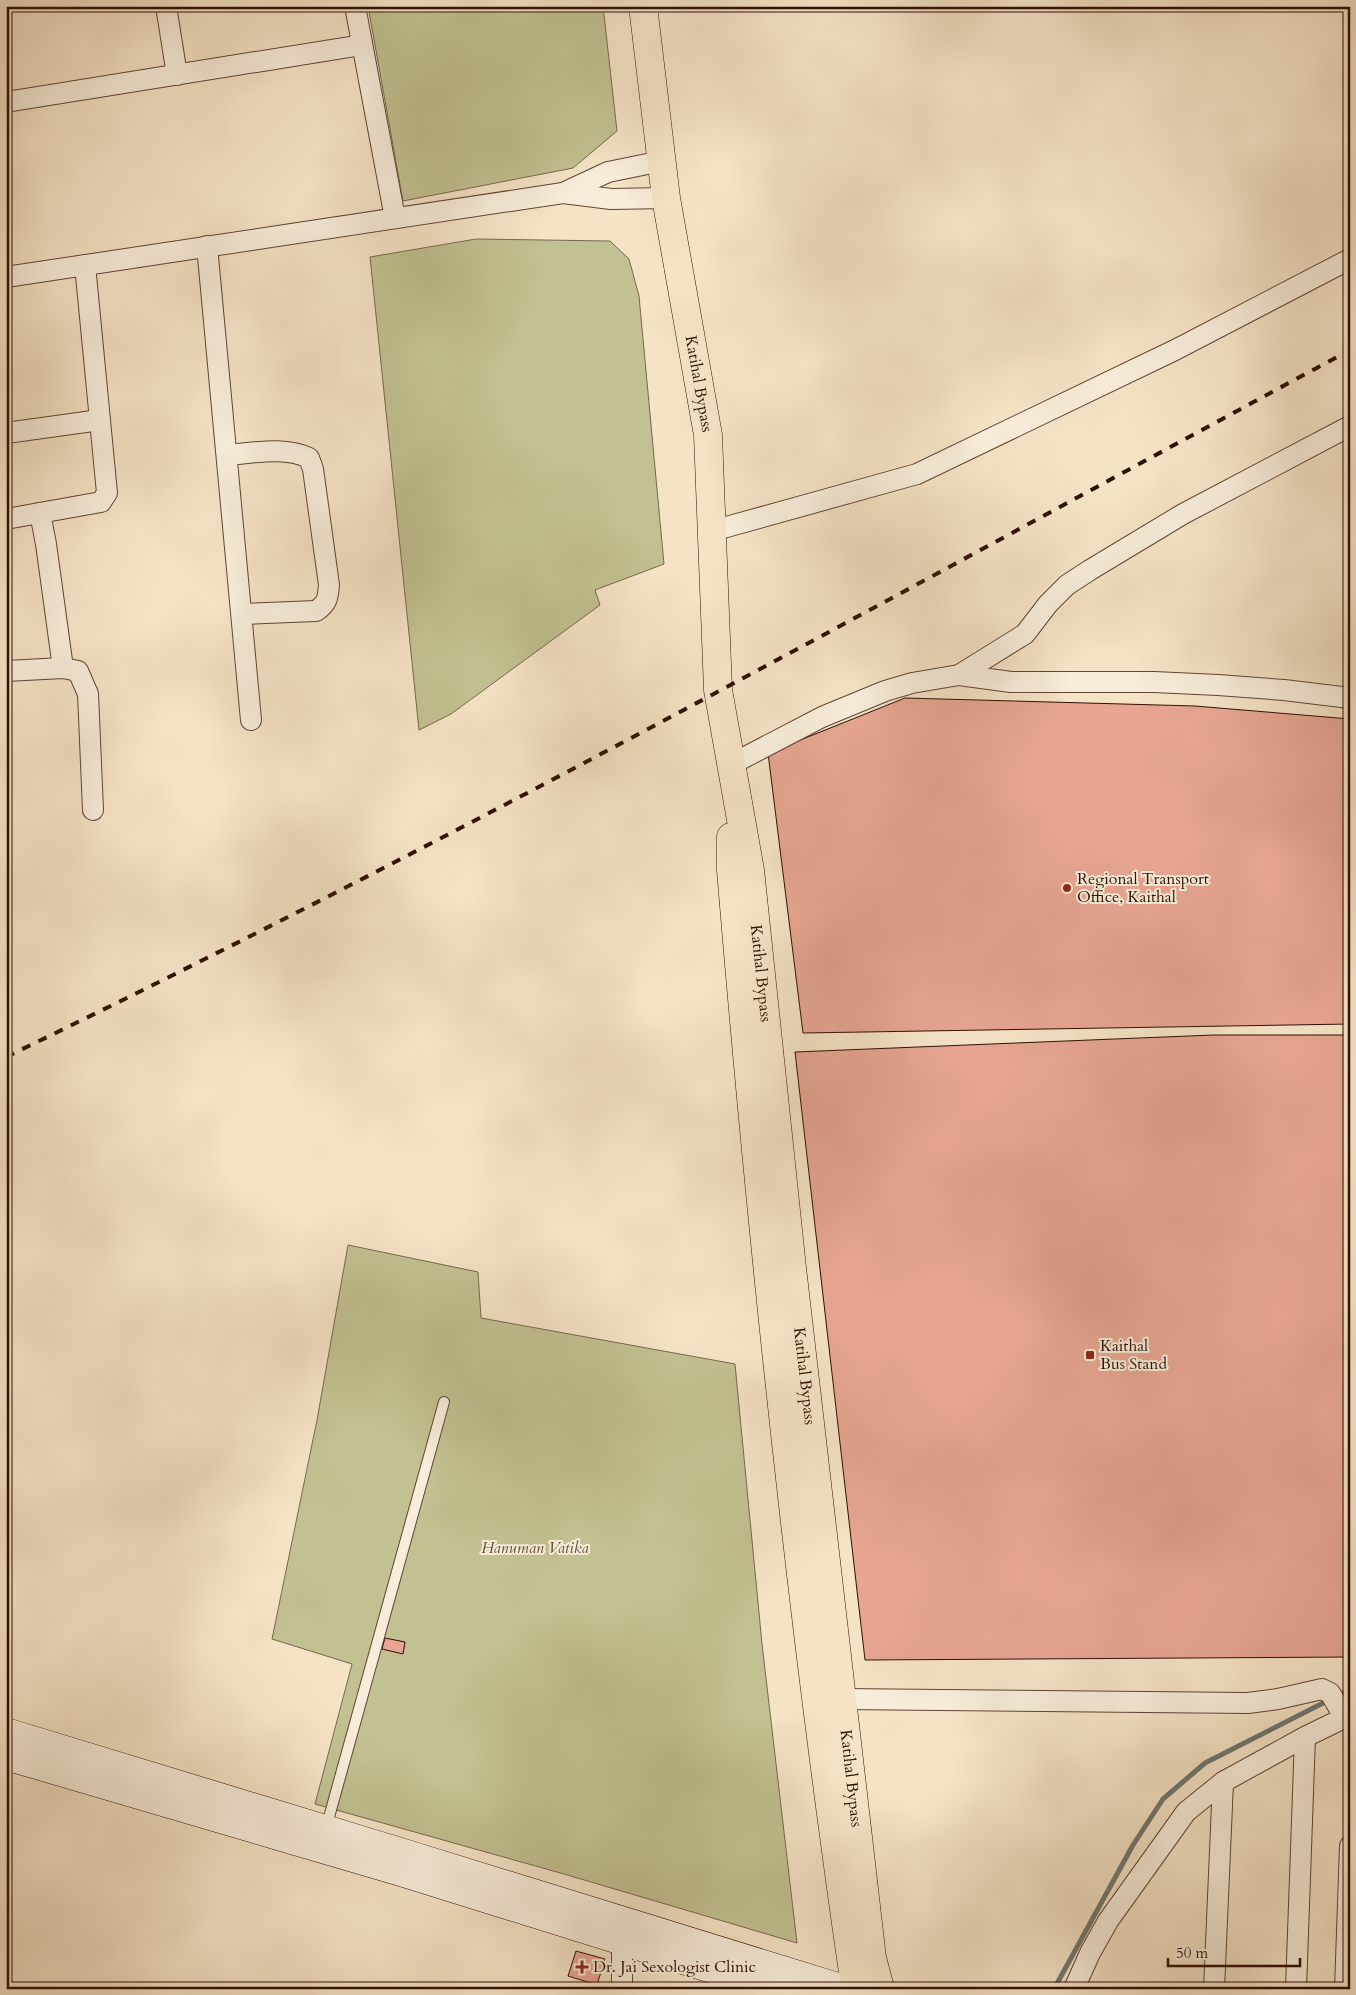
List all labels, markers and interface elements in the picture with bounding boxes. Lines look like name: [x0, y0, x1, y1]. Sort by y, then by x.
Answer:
street label: Katihal Bypass: [680, 334, 718, 434]
place label: Regional Transport Office, Kaithal: [1077, 868, 1209, 908]
marker: Regional Transport Office, Kaithal: [1061, 882, 1073, 894]
street label: Katihal Bypass: [745, 923, 777, 1023]
street label: Katihal Bypass: [788, 1326, 821, 1426]
place label: Kaithal Bus Stand: [1100, 1335, 1167, 1375]
marker: Kaithal Bus Stand: [1084, 1349, 1096, 1361]
park label: Hanuman Vatika: [481, 1537, 589, 1559]
street label: Katihal Bypass: [835, 1728, 868, 1828]
scale bar: [1168, 1935, 1301, 1967]
text: 50 m: [1176, 1943, 1208, 1963]
place label: Dr. Jai Sexologist Clinic: [593, 1956, 756, 1978]
marker: Dr. Jai Sexologist Clinic: [575, 1960, 589, 1974]

